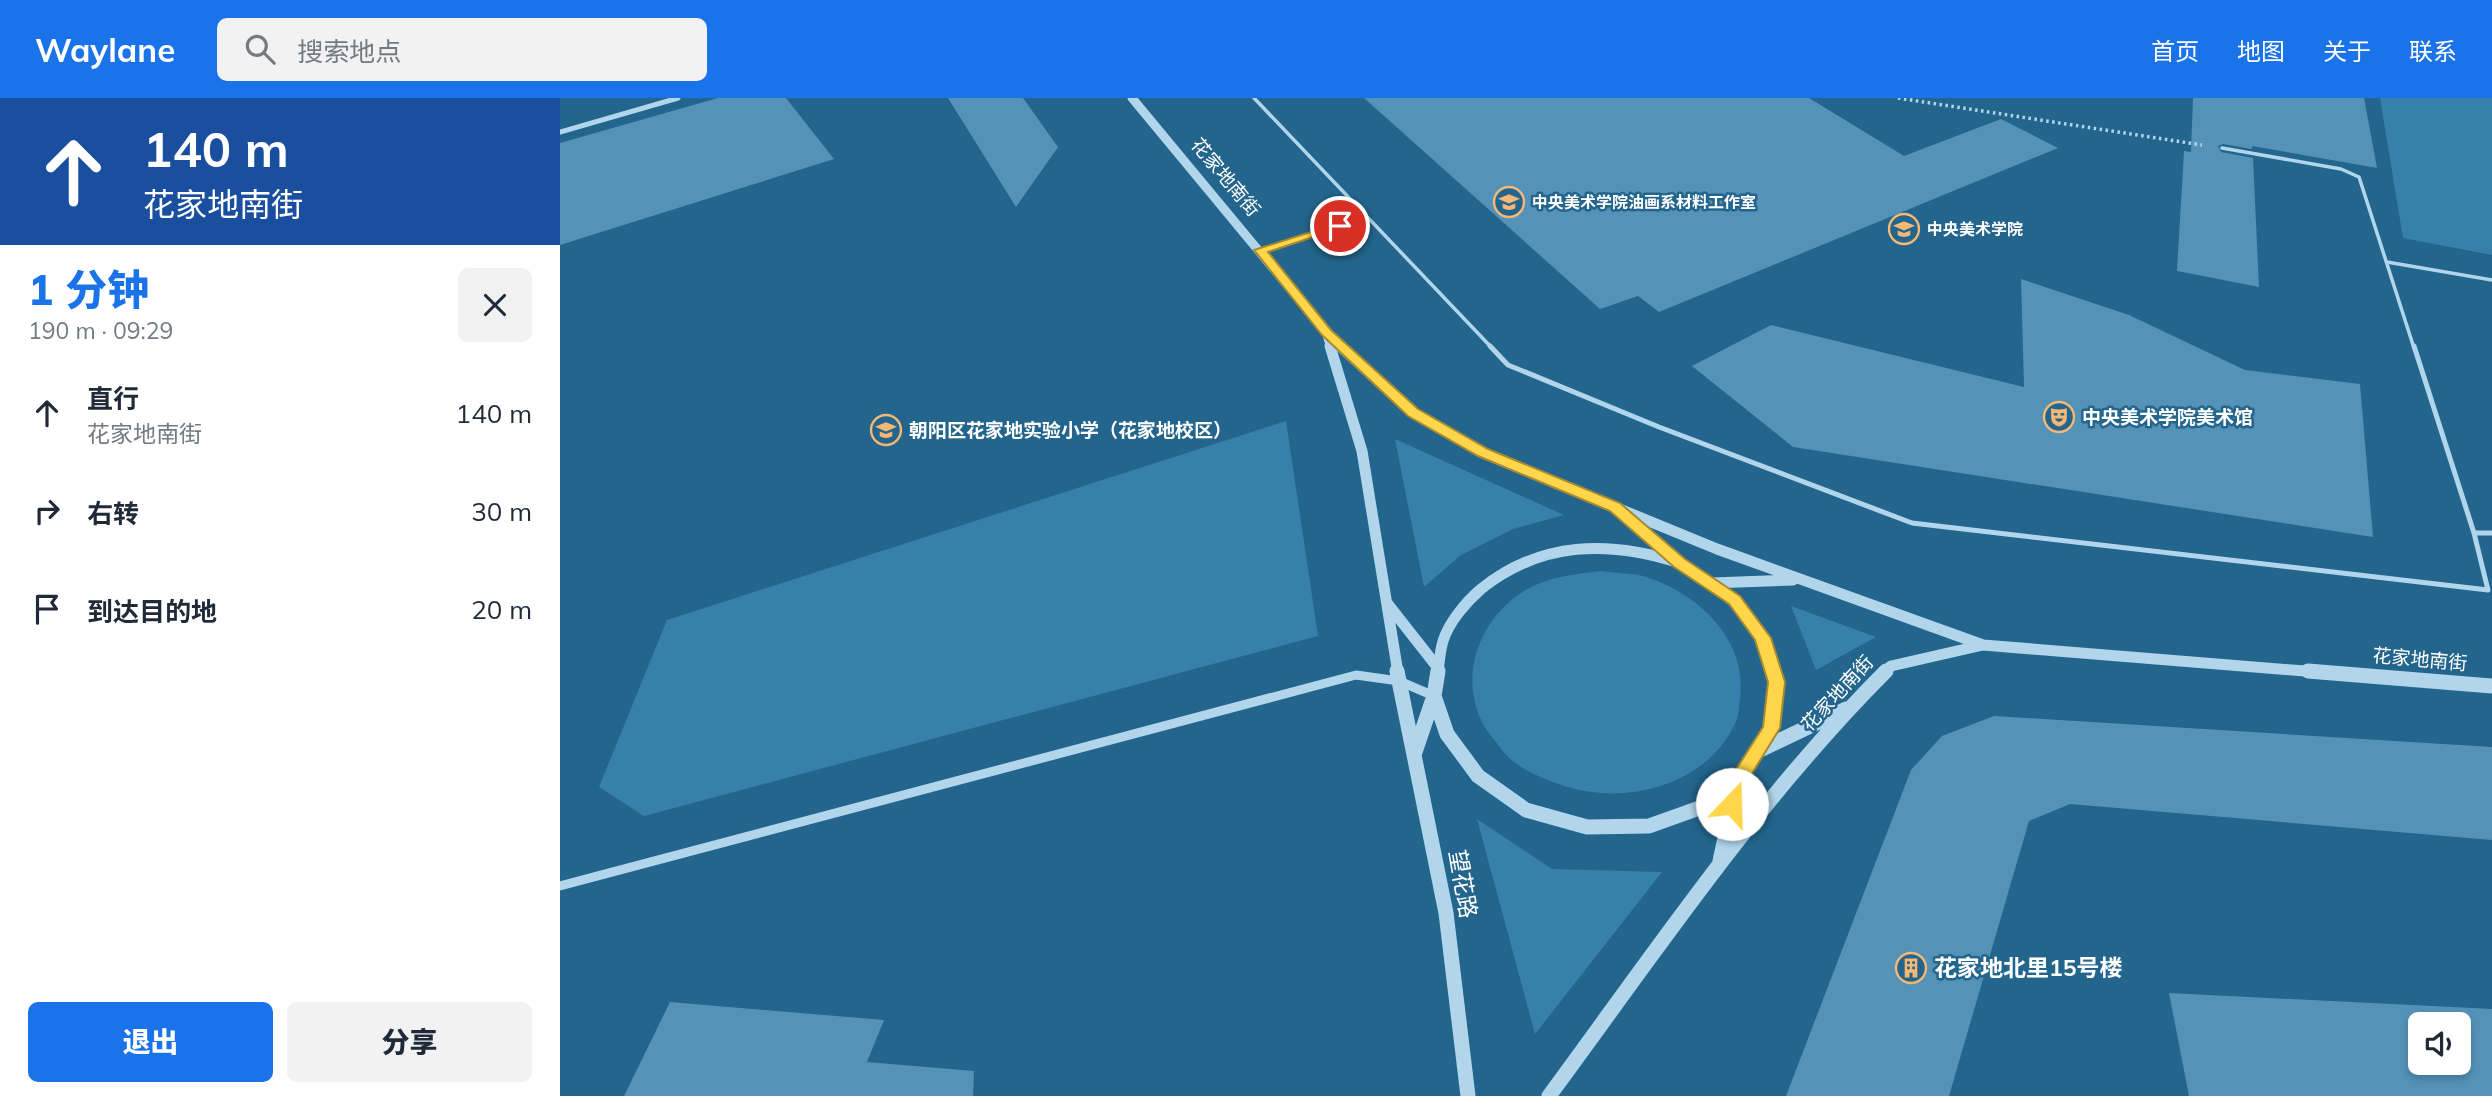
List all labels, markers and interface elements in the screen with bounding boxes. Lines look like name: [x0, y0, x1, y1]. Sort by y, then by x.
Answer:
search box: [217, 18, 707, 81]
text: Waylane: [35, 29, 175, 70]
icon: search: [241, 30, 279, 68]
text: 搜索地点: [297, 35, 401, 68]
text: 首页: [2151, 36, 2199, 66]
text: 地图: [2237, 36, 2285, 66]
text: 关于: [2323, 36, 2371, 66]
text: 联系: [2409, 36, 2457, 66]
text: 140 m: [143, 118, 289, 179]
icon: ahead: [28, 126, 119, 217]
street label: 花家地南街: [1186, 133, 1266, 221]
text: 花家地南街: [143, 184, 303, 224]
school or university icon: 中央美术学院油画系材料工作室: [1492, 185, 1526, 219]
place label: 中央美术学院油画系材料工作室: [1532, 192, 1756, 212]
pin: [1310, 196, 1370, 256]
icon: arrive: [1321, 207, 1359, 245]
school or university icon: 中央美术学院: [1887, 212, 1921, 246]
place label: 中央美术学院: [1927, 219, 2023, 239]
text: 1 分钟: [28, 263, 149, 316]
button: close: [458, 268, 532, 342]
text: 190 m · 09:29: [28, 316, 173, 345]
text: 直行: [87, 382, 139, 415]
icon: ahead: [28, 394, 66, 432]
text: 140 m: [456, 397, 532, 430]
theatre icon: 中央美术学院美术馆: [2042, 400, 2076, 434]
place label: 中央美术学院美术馆: [2082, 405, 2253, 429]
school or university icon: 朝阳区花家地实验小学（花家地校区）: [869, 413, 903, 447]
place label: 朝阳区花家地实验小学（花家地校区）: [909, 418, 1232, 442]
text: 花家地南街: [87, 419, 202, 448]
icon: right: [28, 492, 66, 530]
text: 30 m: [471, 495, 532, 528]
text: 右转: [87, 497, 139, 530]
icon: arrive: [28, 590, 66, 628]
text: 20 m: [471, 593, 532, 626]
text: 到达目的地: [87, 595, 217, 628]
street label: 花家地南街: [2372, 643, 2468, 675]
street label: 花家地南街: [1796, 650, 1878, 736]
position arrow: [1695, 767, 1769, 841]
street label: 望花路: [1443, 847, 1484, 920]
building icon: 花家地北里15号楼: [1894, 951, 1928, 985]
place label: 花家地北里15号楼: [1934, 953, 2123, 982]
button: 退出: [28, 1002, 273, 1082]
button: 分享: [287, 1002, 532, 1082]
map controls: [2408, 1012, 2471, 1075]
button: sound: [2408, 1012, 2471, 1075]

